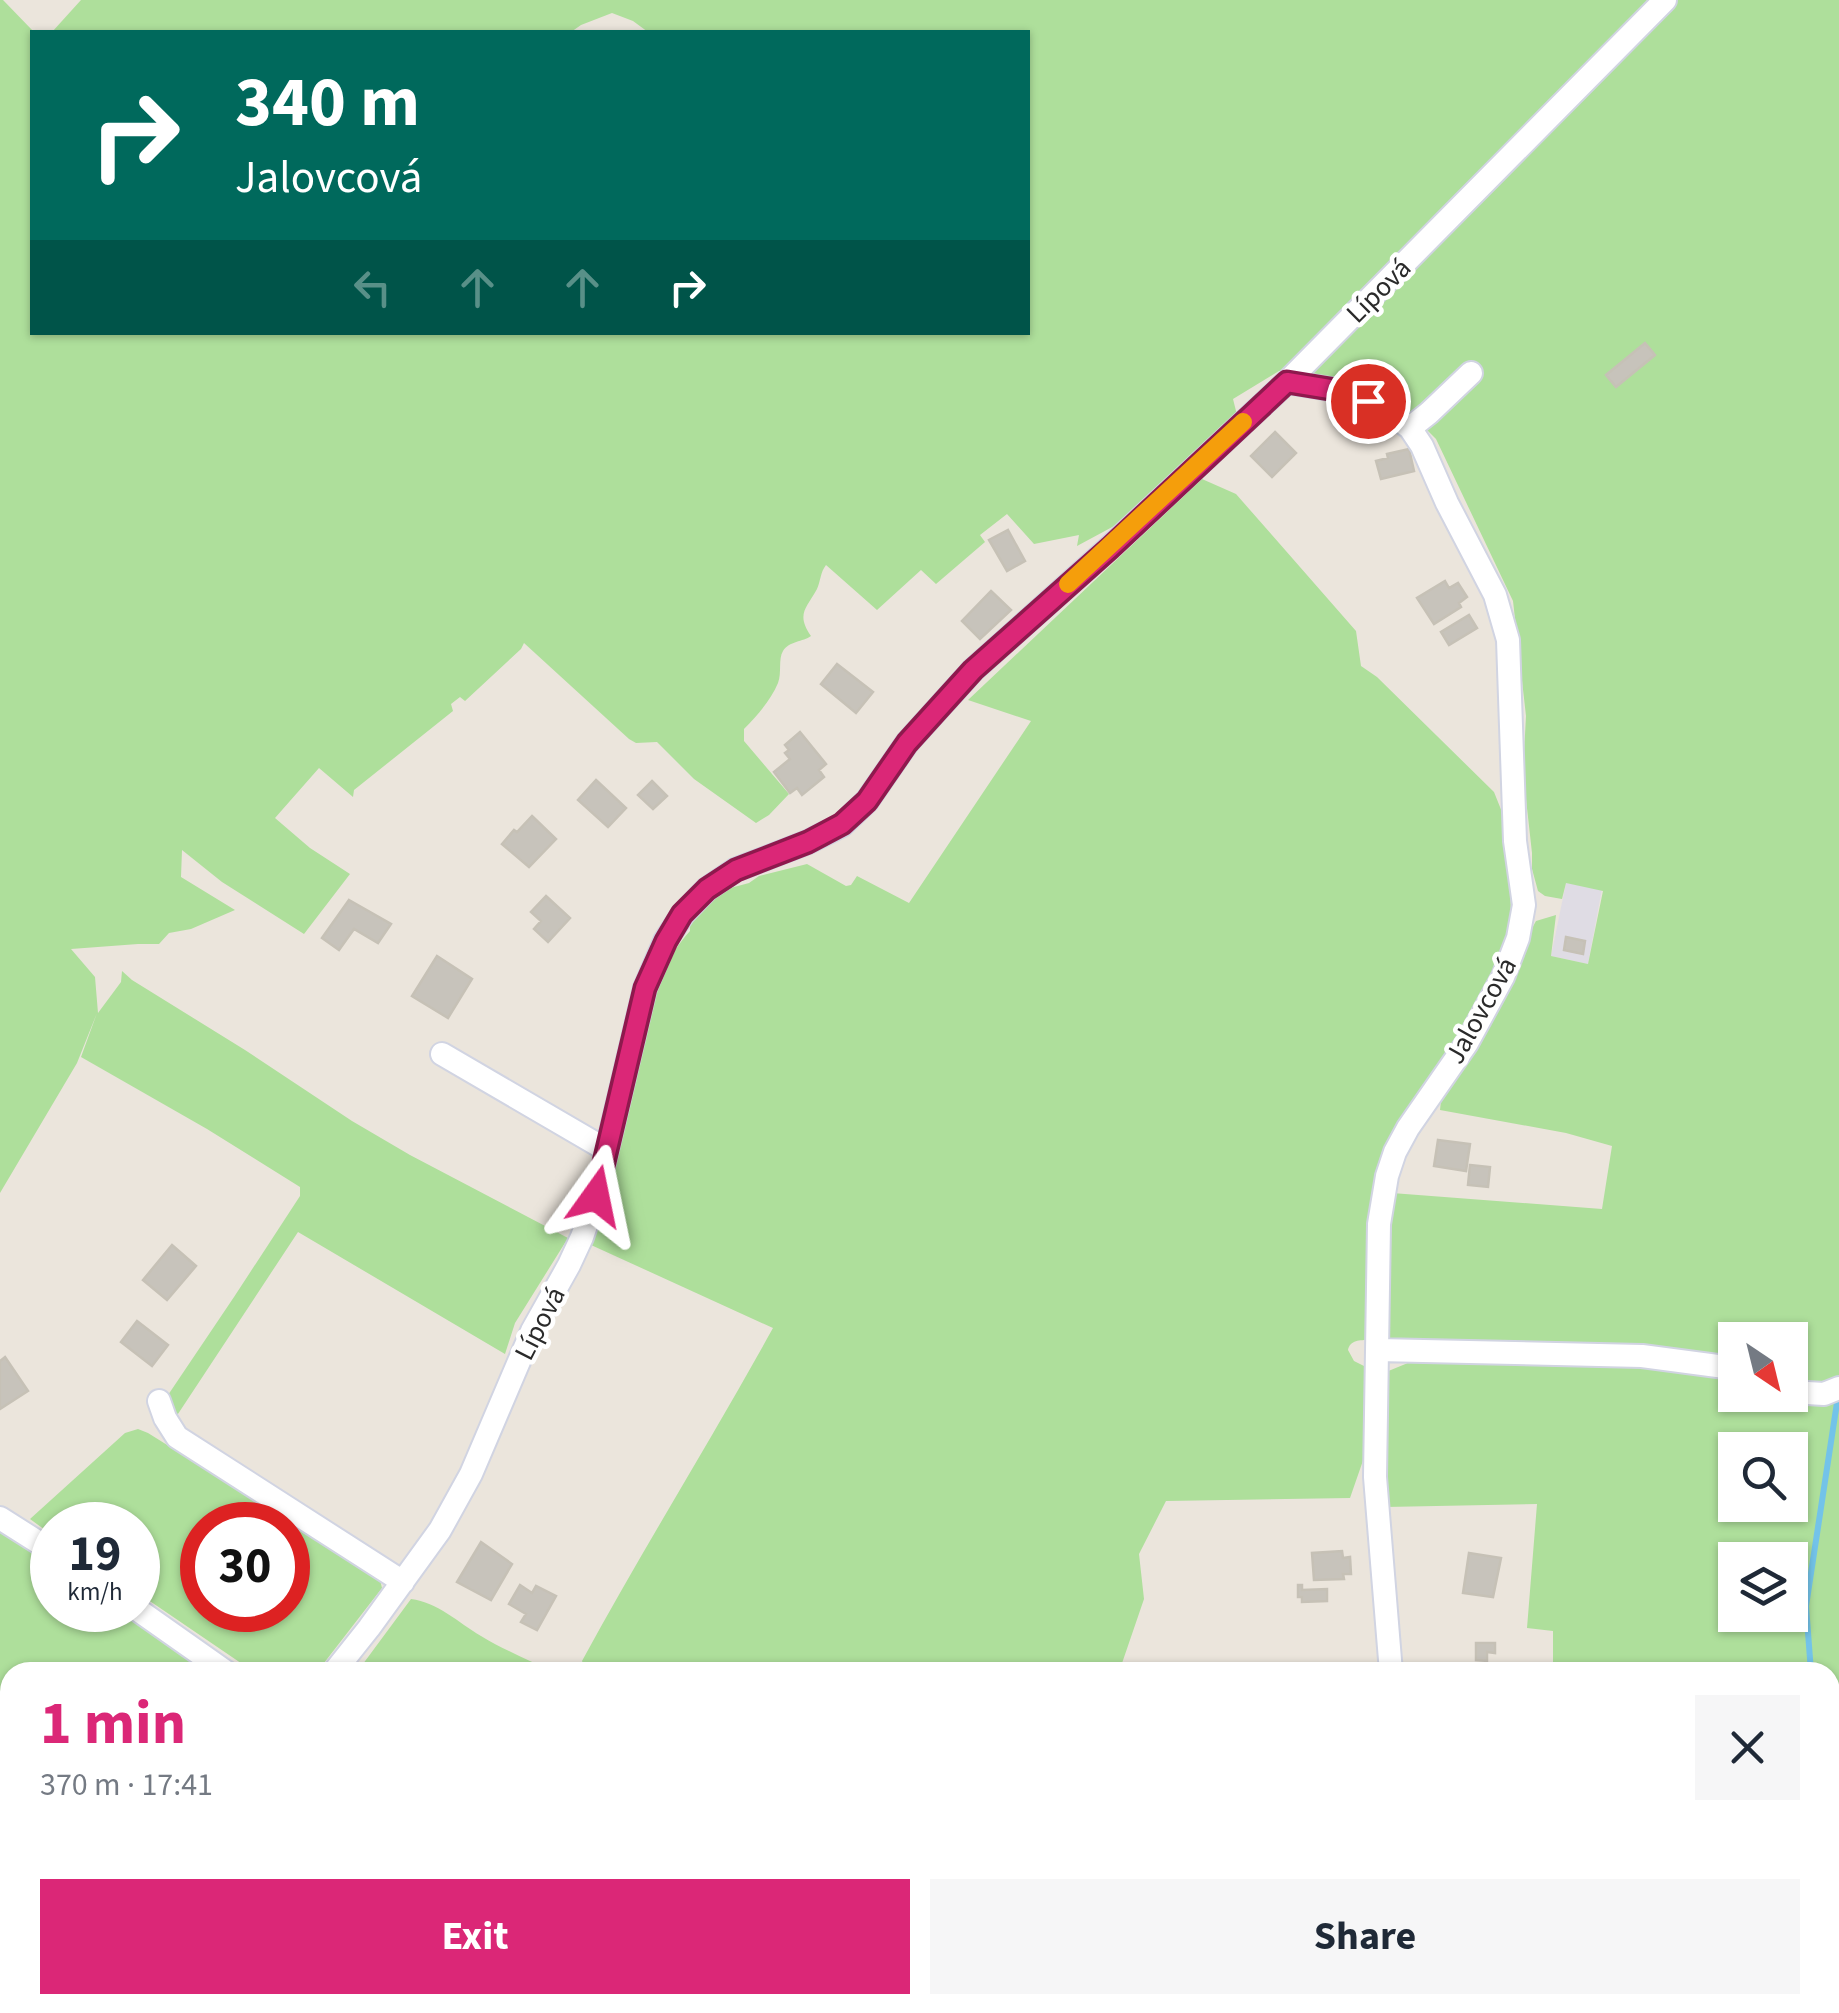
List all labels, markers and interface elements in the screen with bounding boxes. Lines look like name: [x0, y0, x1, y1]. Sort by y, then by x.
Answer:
text: 340 m: [235, 53, 420, 153]
icon: right: [70, 70, 200, 200]
text: Jalovcová: [235, 146, 422, 210]
street label: Lípová: [1337, 249, 1420, 332]
icon: left: [345, 260, 400, 315]
icon: ahead: [450, 260, 505, 315]
icon: ahead: [555, 260, 610, 315]
icon: right: [660, 260, 715, 315]
pin: [1326, 359, 1411, 444]
icon: arrive: [1341, 374, 1396, 429]
street label: Jalovcová: [1435, 950, 1527, 1071]
position arrow: [544, 1144, 648, 1248]
street label: Lípová: [504, 1280, 575, 1367]
north arrow: [1718, 1322, 1808, 1412]
map controls: [1718, 1322, 1808, 1632]
button: search: [1718, 1432, 1808, 1522]
speed limit sign: 30: [180, 1502, 310, 1632]
text: 19: [69, 1519, 121, 1590]
button: layers: [1718, 1542, 1808, 1632]
text: km/h: [67, 1574, 123, 1610]
text: 1 min: [40, 1682, 186, 1767]
button: close: [1695, 1695, 1800, 1800]
text: 370 m · 17:41: [40, 1762, 213, 1808]
button: Exit: [40, 1879, 910, 1994]
button: Share: [930, 1879, 1800, 1994]

